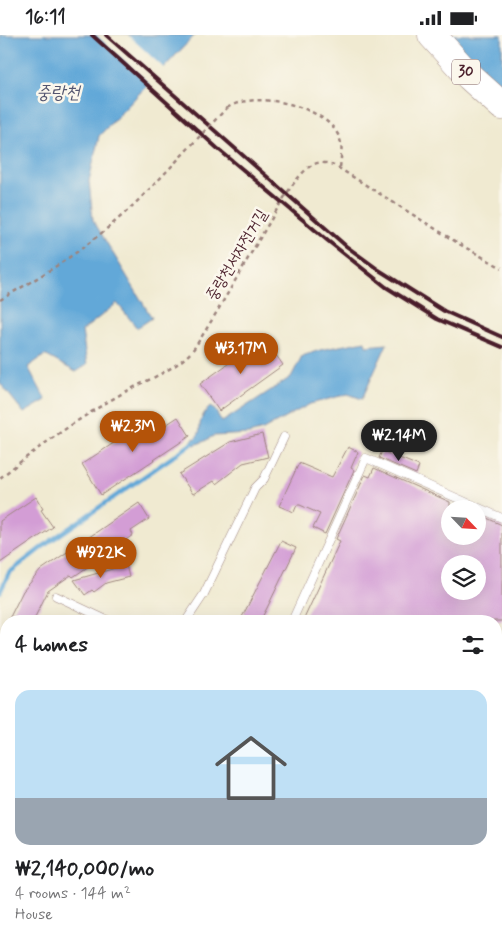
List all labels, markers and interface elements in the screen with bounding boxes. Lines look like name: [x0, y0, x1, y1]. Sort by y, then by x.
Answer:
text: 16:11: [25, 5, 66, 30]
road number: 30: [452, 59, 480, 85]
water label: 중랑천: [36, 81, 81, 105]
street label: 중랑천서자전거길: [201, 205, 273, 305]
pin: ₩3.17M: [200, 333, 282, 375]
text: ₩3.17M: [215, 338, 267, 359]
pin: ₩2.3M: [98, 411, 168, 453]
text: ₩2.3M: [111, 416, 155, 437]
pin: ₩2.14M: [358, 419, 440, 462]
text: ₩2.14M: [372, 425, 426, 446]
north arrow: [441, 500, 486, 545]
map controls: [441, 500, 486, 600]
pin: ₩922K: [66, 537, 136, 579]
text: ₩922K: [76, 542, 126, 563]
button: layers: [441, 555, 486, 600]
text: 4 homes: [15, 631, 88, 659]
icon: filters: [459, 631, 487, 659]
icon: home: [206, 723, 296, 813]
text: ₩2,140,000/mo: [15, 855, 154, 883]
text: 4 rooms · 144 m²: [15, 883, 131, 904]
text: House: [15, 904, 53, 925]

